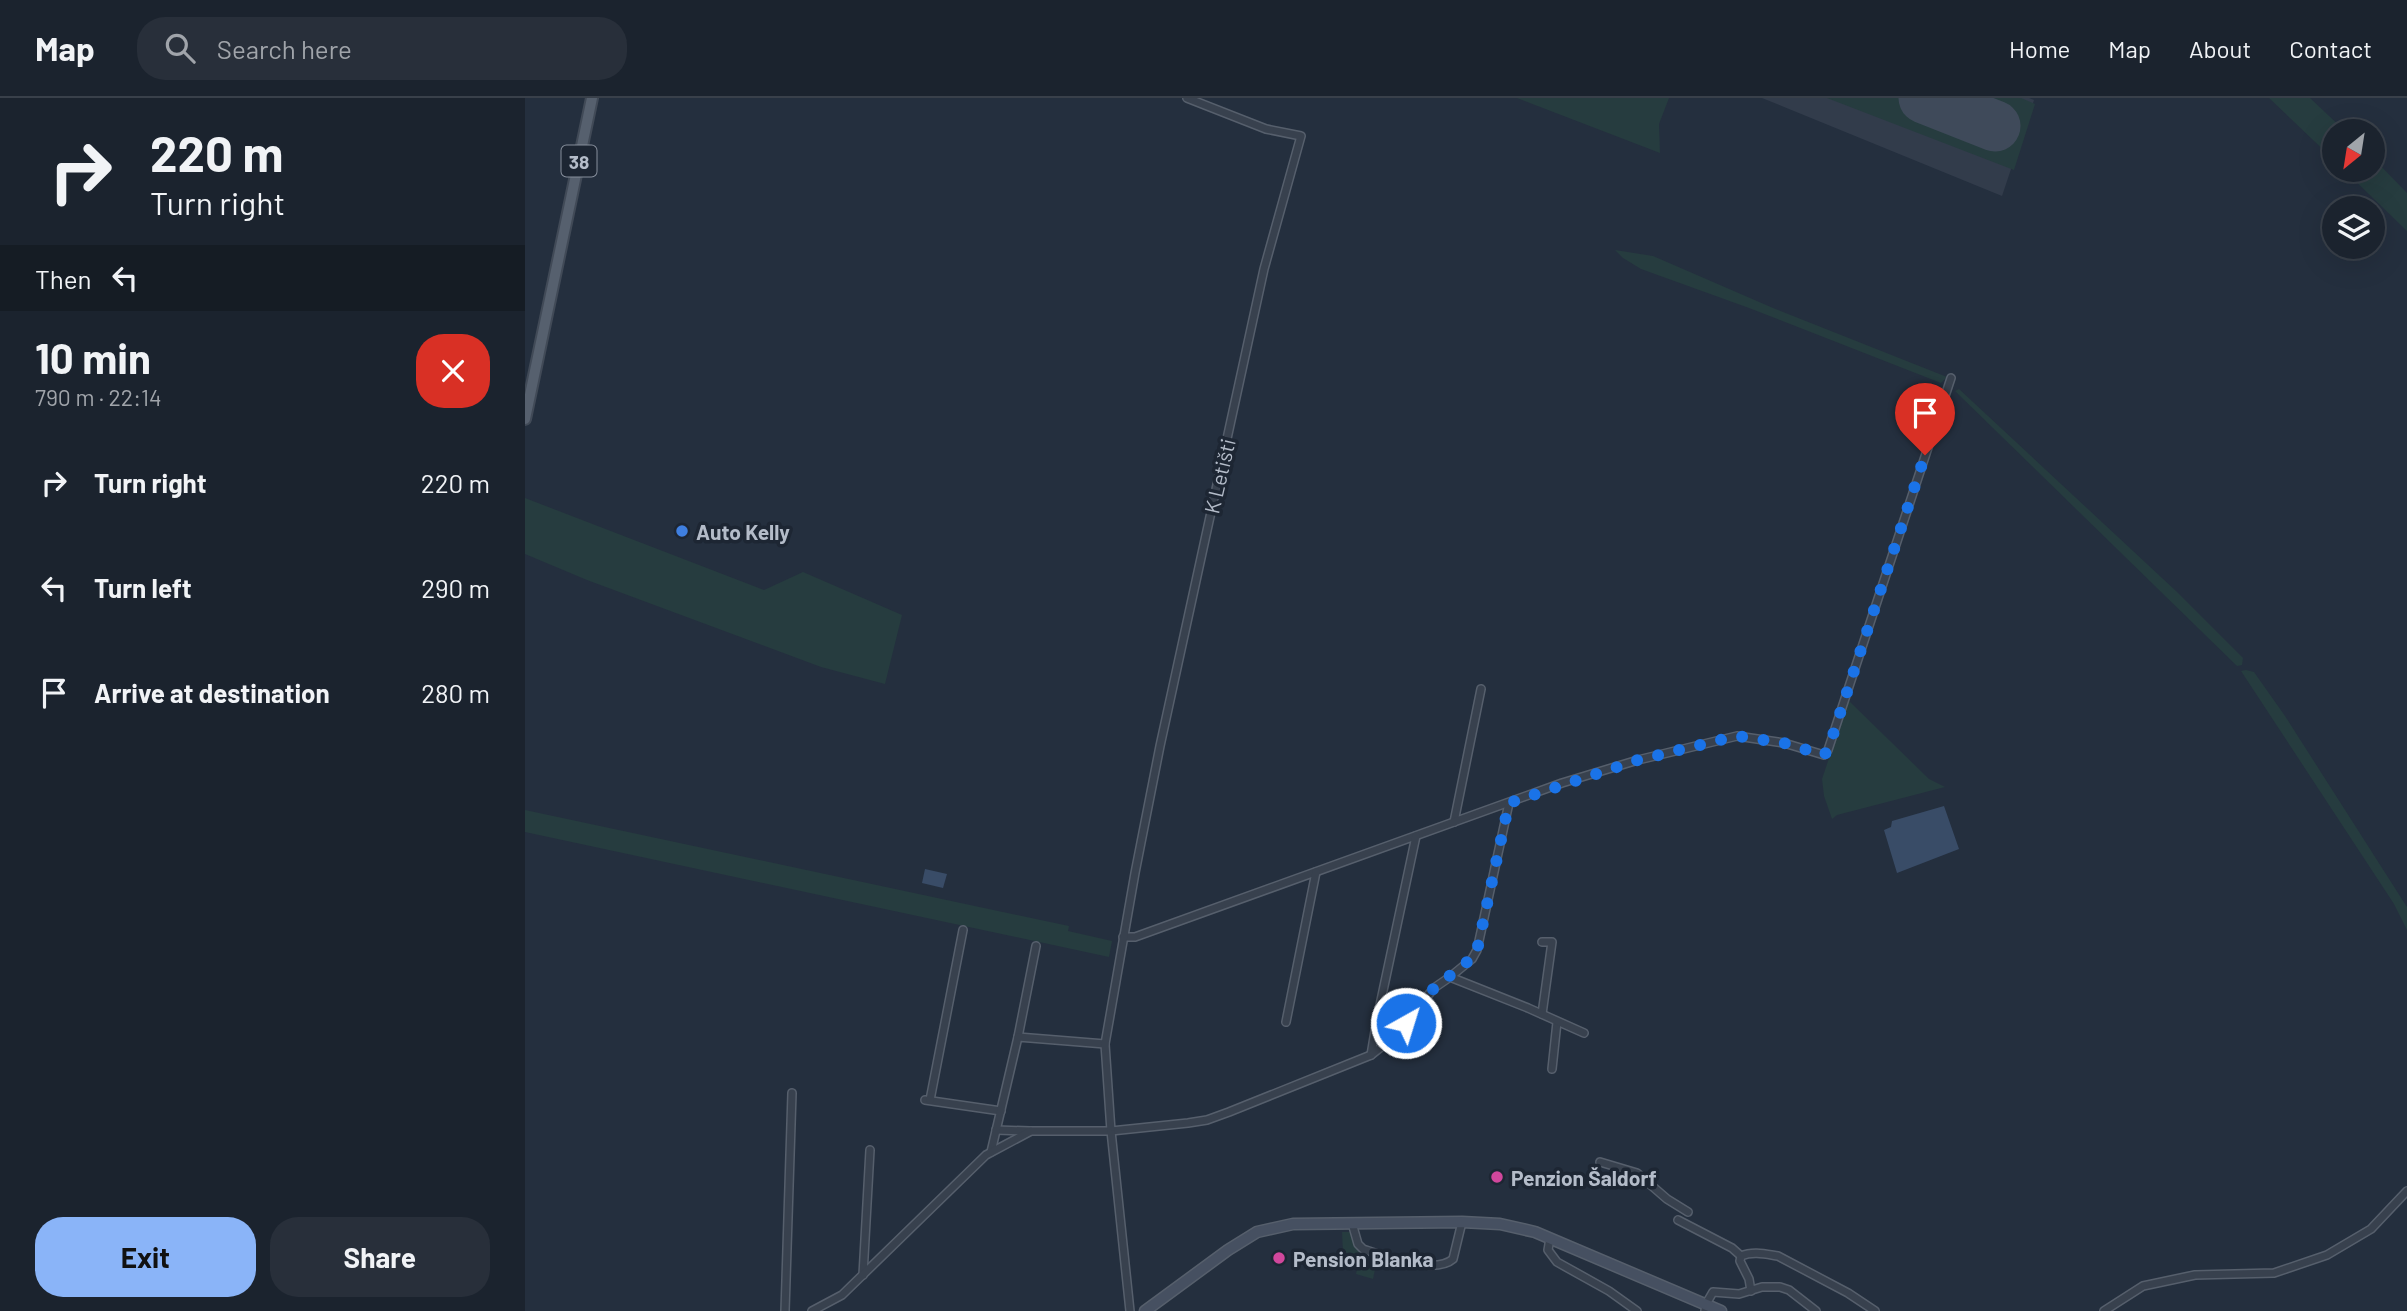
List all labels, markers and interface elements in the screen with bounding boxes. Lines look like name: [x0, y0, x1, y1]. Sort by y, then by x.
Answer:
search box: [137, 17, 627, 80]
text: Map: [35, 28, 95, 68]
icon: search: [161, 29, 199, 67]
text: Search here: [217, 33, 352, 64]
text: Home: [2009, 34, 2070, 63]
text: Map: [2108, 34, 2151, 63]
text: About: [2189, 34, 2251, 63]
text: Contact: [2289, 34, 2372, 63]
north arrow: [2322, 119, 2385, 182]
map controls: [2322, 119, 2385, 259]
text: 220 m: [150, 123, 284, 182]
icon: right: [35, 126, 126, 217]
road number: 38: [561, 146, 597, 176]
text: Turn right: [150, 183, 285, 221]
button: layers: [2322, 196, 2385, 259]
icon: left: [106, 259, 144, 297]
text: Then: [35, 263, 92, 294]
text: 10 min: [35, 332, 151, 382]
button: close: [416, 334, 490, 408]
text: 790 m · 22:14: [35, 383, 162, 411]
pin: [1895, 383, 1955, 455]
icon: arrive: [1906, 394, 1944, 432]
street label: K Letišti: [1198, 436, 1240, 516]
icon: right: [35, 464, 73, 502]
text: Turn right: [94, 467, 207, 498]
text: 220 m: [421, 467, 490, 498]
place label: Auto Kelly: [696, 519, 790, 544]
marker: Auto Kelly: [674, 523, 690, 539]
icon: left: [35, 569, 73, 607]
text: Turn left: [94, 572, 192, 603]
text: 290 m: [421, 572, 490, 603]
icon: arrive: [35, 674, 73, 712]
text: Arrive at destination: [94, 677, 330, 708]
text: 280 m: [421, 677, 490, 708]
position arrow: [1369, 986, 1443, 1060]
place label: Penzion Šaldorf: [1511, 1165, 1657, 1190]
marker: Penzion Šaldorf: [1489, 1169, 1505, 1185]
button: Exit: [35, 1217, 256, 1297]
button: Share: [270, 1217, 490, 1297]
place label: Pension Blanka: [1293, 1246, 1434, 1271]
marker: Pension Blanka: [1271, 1250, 1287, 1266]

